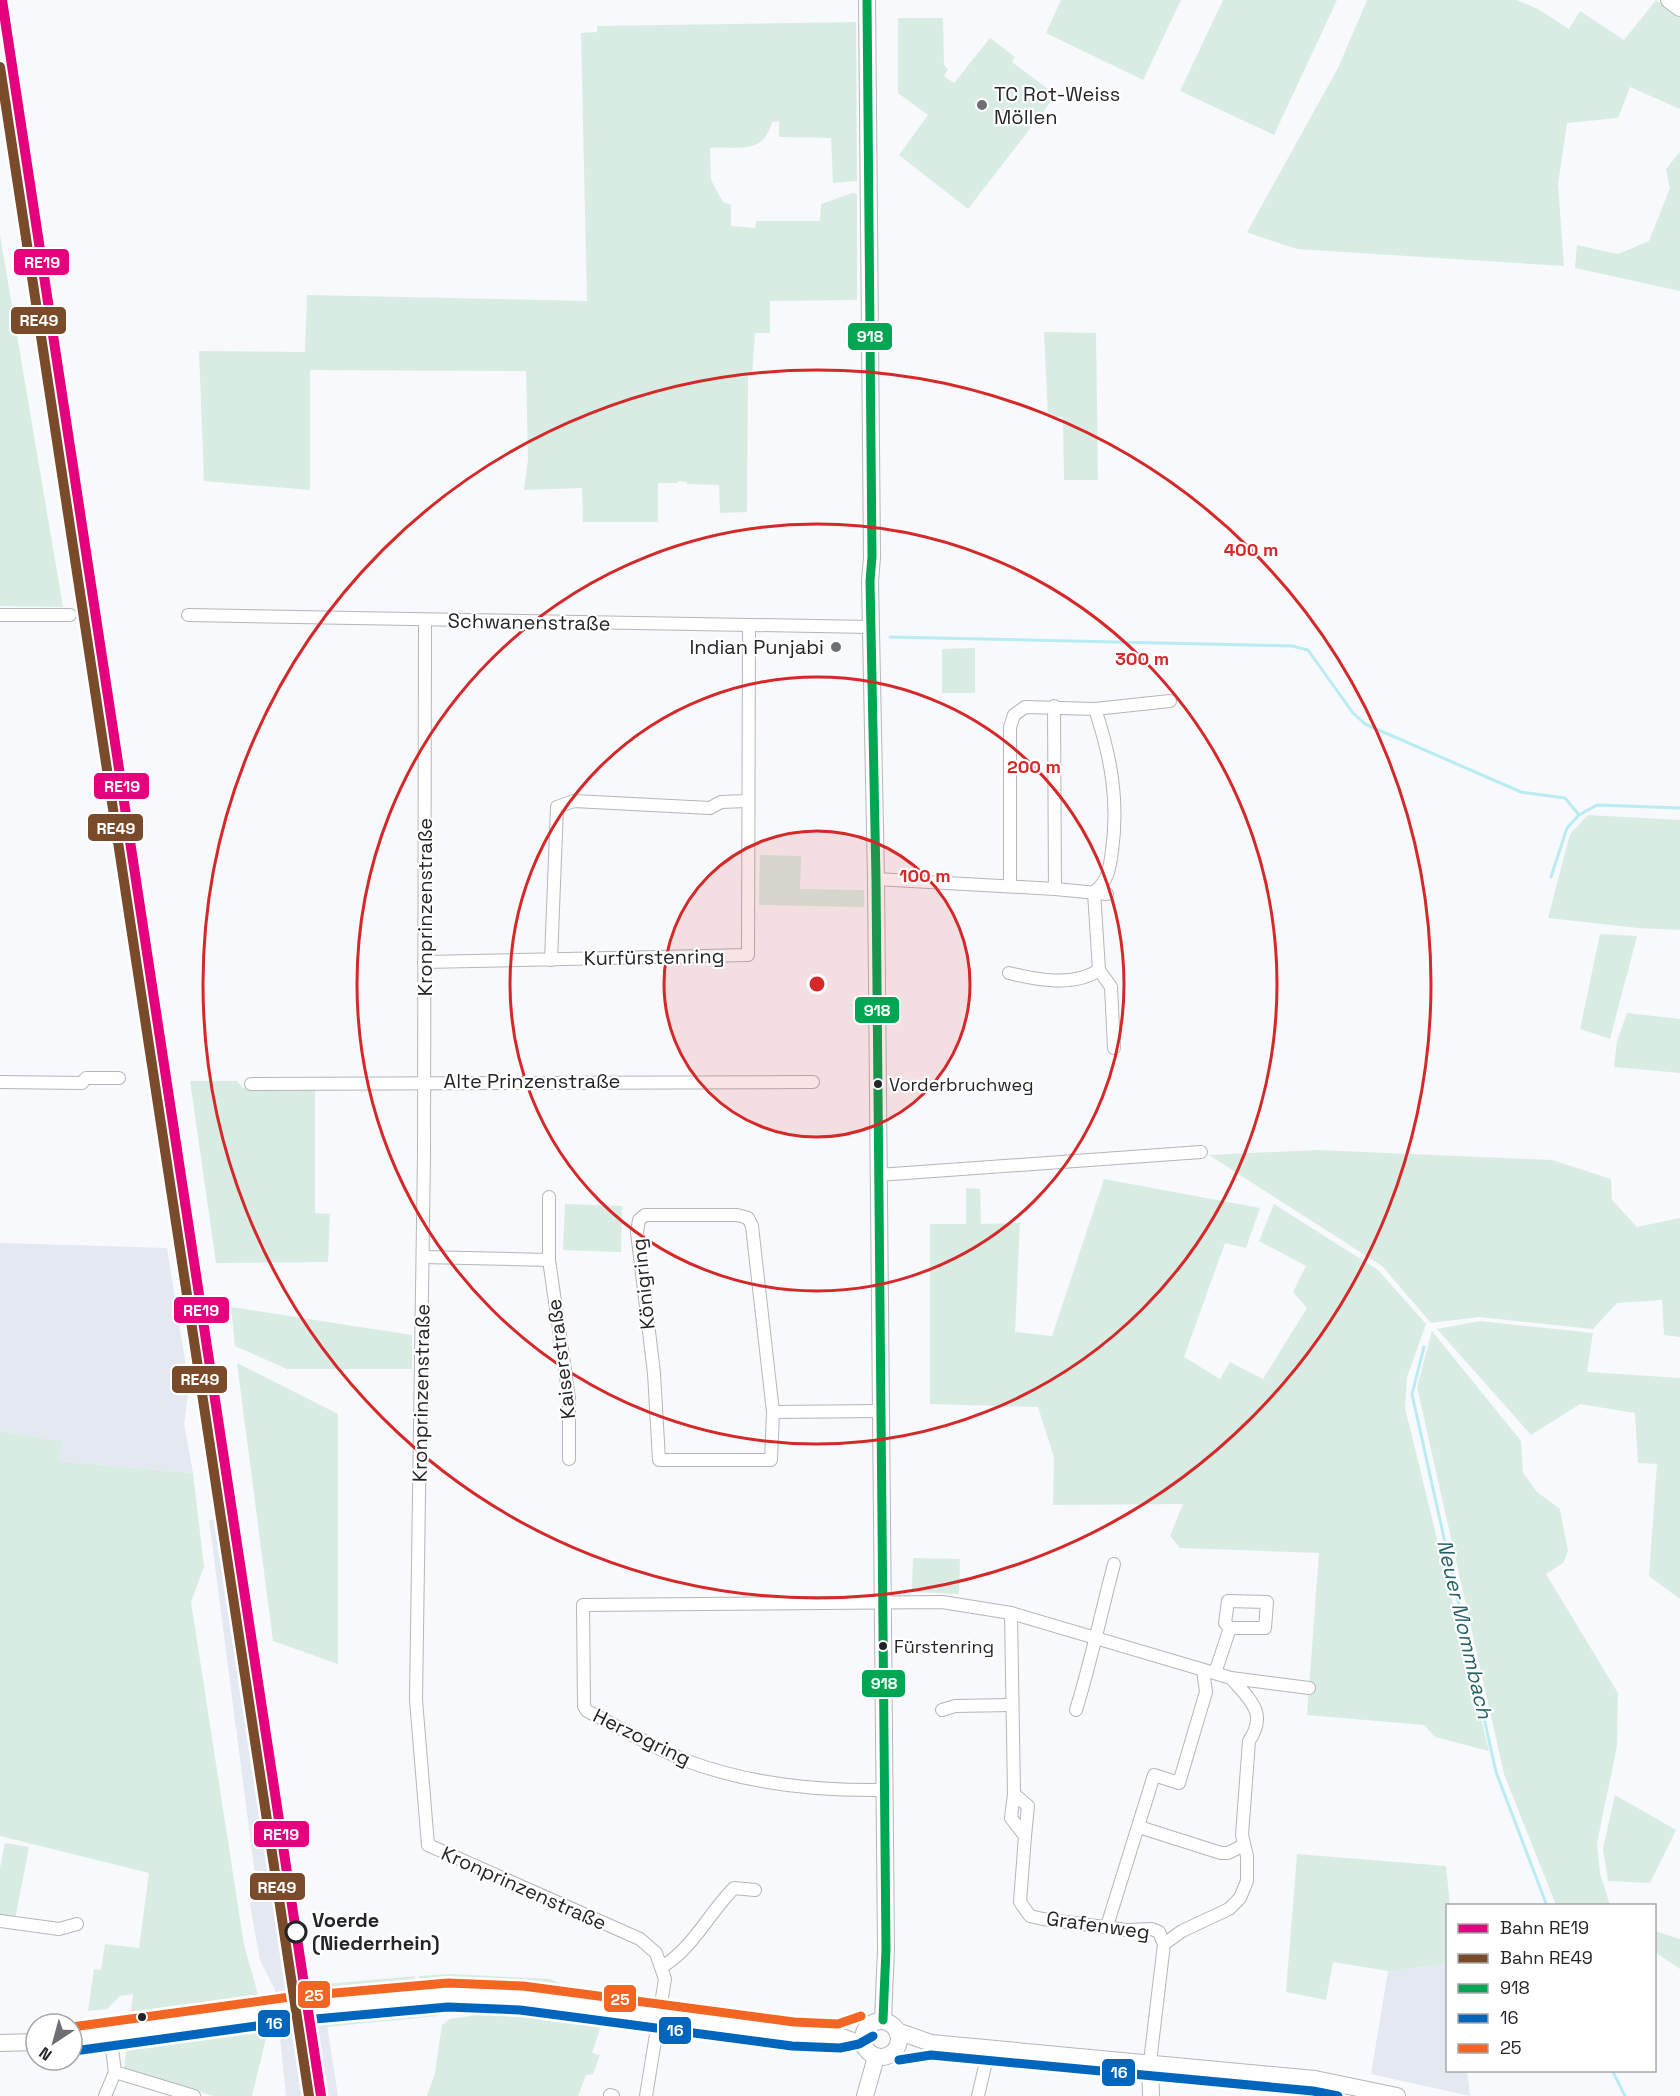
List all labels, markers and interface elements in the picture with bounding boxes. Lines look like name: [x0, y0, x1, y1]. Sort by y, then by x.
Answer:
place label: TC Rot-Weiss Möllen: [994, 81, 1120, 130]
marker: TC Rot-Weiss Möllen: [975, 98, 989, 112]
line badge: RE19: [13, 248, 70, 276]
text: RE19: [24, 252, 60, 273]
line badge: RE49: [10, 306, 67, 335]
text: RE49: [19, 310, 59, 331]
line badge: 918: [847, 322, 893, 351]
text: 918: [857, 326, 884, 347]
text: 400 m: [1224, 538, 1278, 561]
street label: Schwanenstraße: [447, 608, 611, 636]
place label: Indian Punjabi: [689, 634, 824, 660]
marker: Indian Punjabi: [829, 640, 843, 654]
text: 300 m: [1115, 647, 1169, 670]
text: 200 m: [1007, 755, 1061, 778]
line badge: RE19: [93, 772, 150, 800]
text: RE19: [104, 776, 140, 797]
line badge: RE49: [87, 813, 144, 842]
text: RE49: [96, 818, 136, 839]
street label: Kronprinzenstraße: [412, 818, 438, 996]
text: 100 m: [899, 864, 951, 887]
street label: Kurfürstenring: [583, 943, 725, 971]
centre of rings: [807, 974, 827, 994]
line badge: 918: [854, 996, 900, 1024]
text: 918: [864, 1000, 891, 1021]
street label: Alte Prinzenstraße: [444, 1068, 620, 1094]
place label: Vorderbruchweg: [889, 1073, 1034, 1096]
marker: Vorderbruchweg: [872, 1078, 884, 1090]
street label: Königring: [625, 1237, 661, 1331]
line badge: RE19: [173, 1296, 230, 1324]
street label: Kaiserstraße: [541, 1297, 581, 1421]
text: RE19: [183, 1300, 219, 1321]
street label: Kronprinzenstraße: [406, 1304, 436, 1482]
line badge: RE49: [171, 1365, 228, 1394]
text: RE49: [180, 1369, 220, 1390]
water label: Neuer Mommbach: [1431, 1537, 1499, 1722]
place label: Fürstenring: [894, 1635, 994, 1658]
marker: Fürstenring: [877, 1640, 889, 1652]
line badge: 918: [861, 1669, 906, 1698]
text: 918: [871, 1673, 898, 1694]
street label: Herzogring: [589, 1702, 695, 1772]
line badge: RE19: [253, 1820, 310, 1848]
text: RE19: [263, 1824, 299, 1845]
street label: Kronprinzenstraße: [437, 1840, 611, 1936]
line badge: RE49: [249, 1872, 306, 1901]
text: RE49: [257, 1877, 297, 1898]
legend: [1446, 1904, 1656, 2072]
street label: Grafenweg: [1045, 1905, 1151, 1945]
place label: Voerde (Niederrhein): [312, 1907, 439, 1956]
text: Bahn RE19: [1500, 1916, 1589, 1939]
marker: Voerde (Niederrhein): [285, 1921, 307, 1943]
text: Bahn RE49: [1500, 1946, 1593, 1969]
text: 918: [1500, 1976, 1530, 1999]
line badge: 25: [297, 1980, 331, 2009]
line badge: 25: [603, 1984, 637, 2013]
text: 25: [304, 1985, 324, 2006]
text: 25: [610, 1989, 630, 2010]
text: 16: [1500, 2006, 1519, 2029]
line badge: 16: [257, 2009, 291, 2038]
unlabelled marker: [136, 2011, 148, 2023]
north arrow: [24, 2012, 84, 2072]
text: 16: [265, 2013, 283, 2034]
line badge: 16: [658, 2016, 692, 2045]
text: 16: [666, 2020, 684, 2041]
text: 25: [1500, 2036, 1522, 2059]
text: N: [35, 2042, 56, 2065]
line badge: 16: [1101, 2058, 1136, 2087]
text: 16: [1110, 2062, 1128, 2083]

